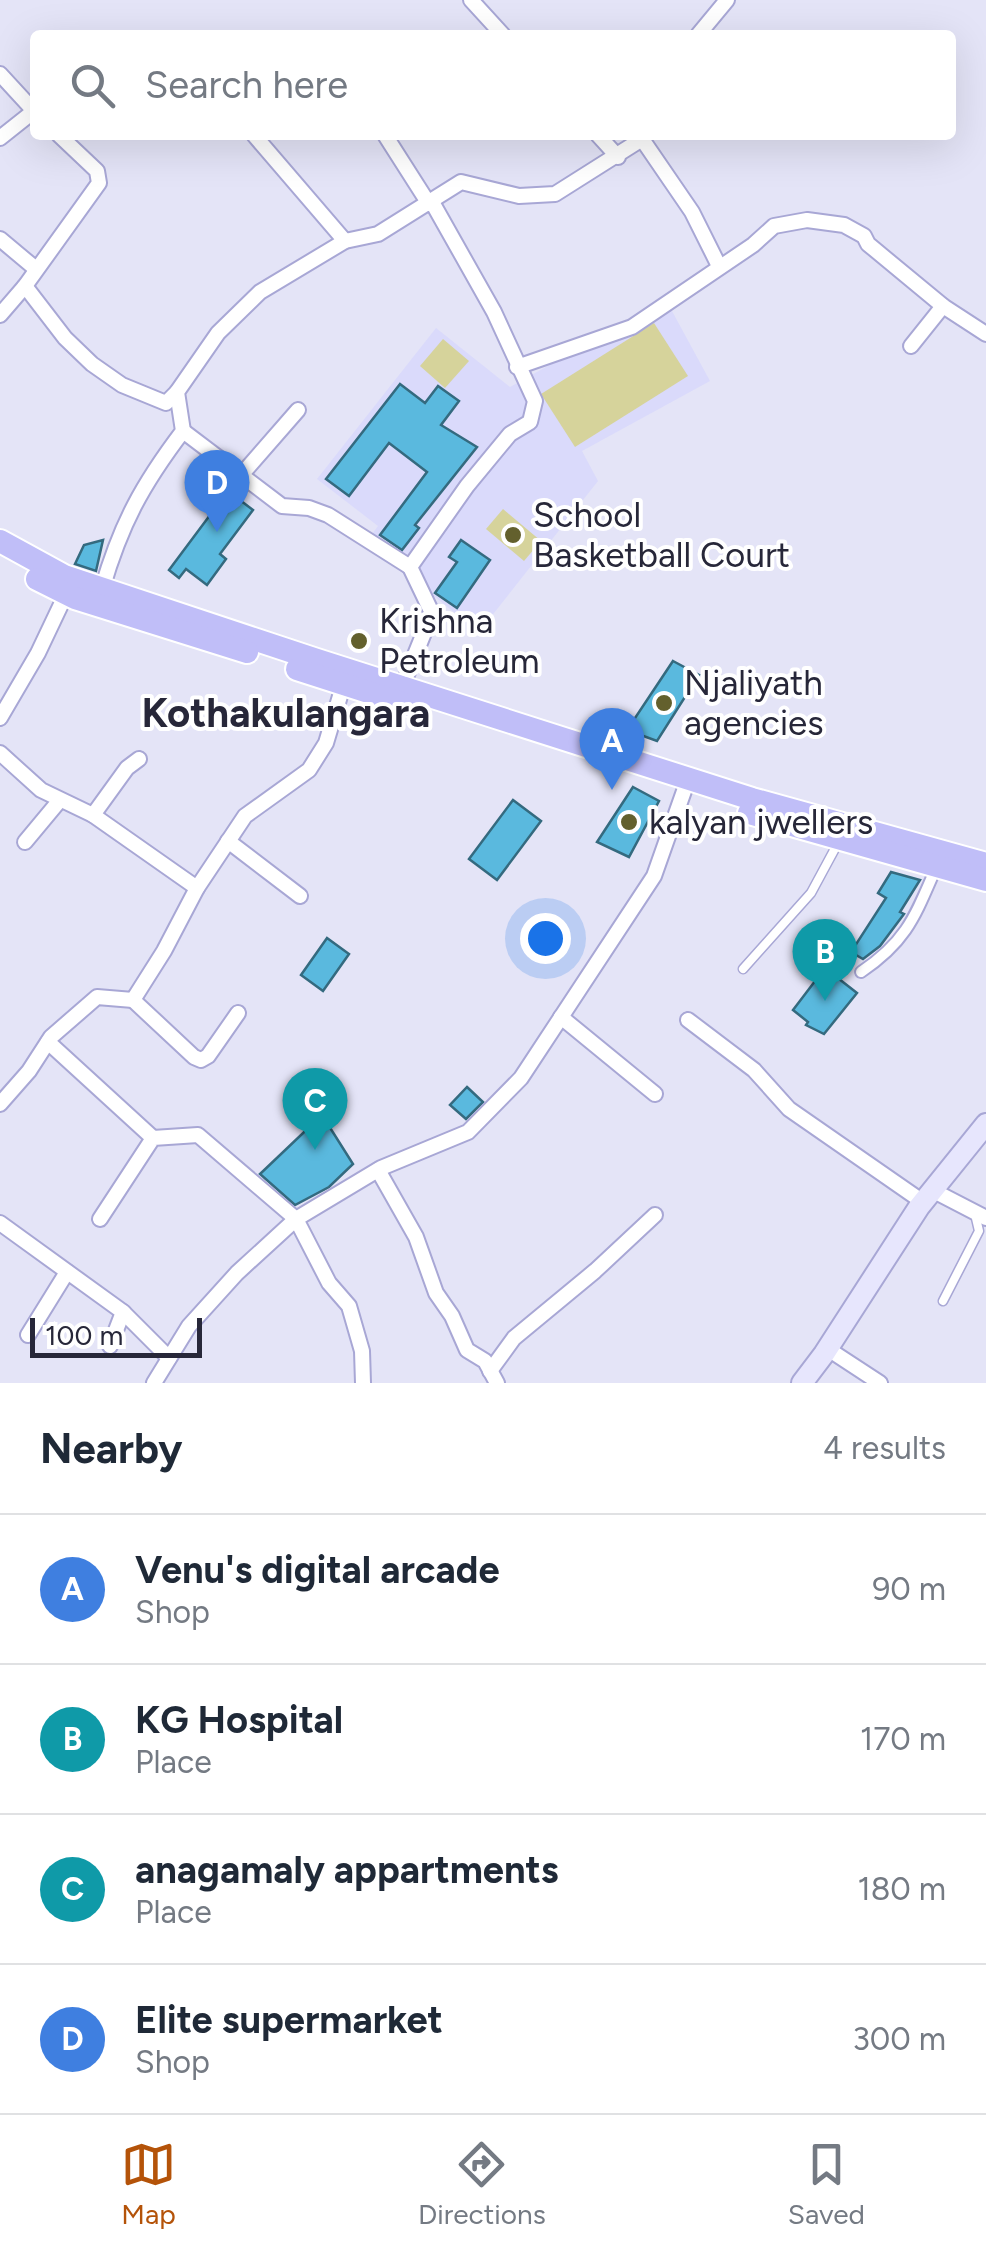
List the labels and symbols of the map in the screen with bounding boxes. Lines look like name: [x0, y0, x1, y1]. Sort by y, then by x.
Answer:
pin: D: [184, 450, 250, 532]
place label: School Basketball Court: [533, 494, 790, 576]
marker: School Basketball Court: [502, 524, 524, 546]
place label: Krishna Petroleum: [379, 600, 540, 682]
marker: Krishna Petroleum: [348, 630, 370, 652]
place label: Njaliyath agencies: [684, 662, 824, 744]
district label: Kothakulangara: [142, 689, 430, 737]
marker: Njaliyath agencies: [653, 692, 675, 714]
pin: A: [580, 708, 644, 790]
place label: kalyan jwellers: [649, 801, 873, 843]
marker: kalyan jwellers: [618, 811, 640, 833]
your location: [520, 913, 571, 964]
pin: B: [792, 918, 858, 1001]
pin: C: [282, 1068, 348, 1150]
scale bar: [30, 1313, 202, 1358]

